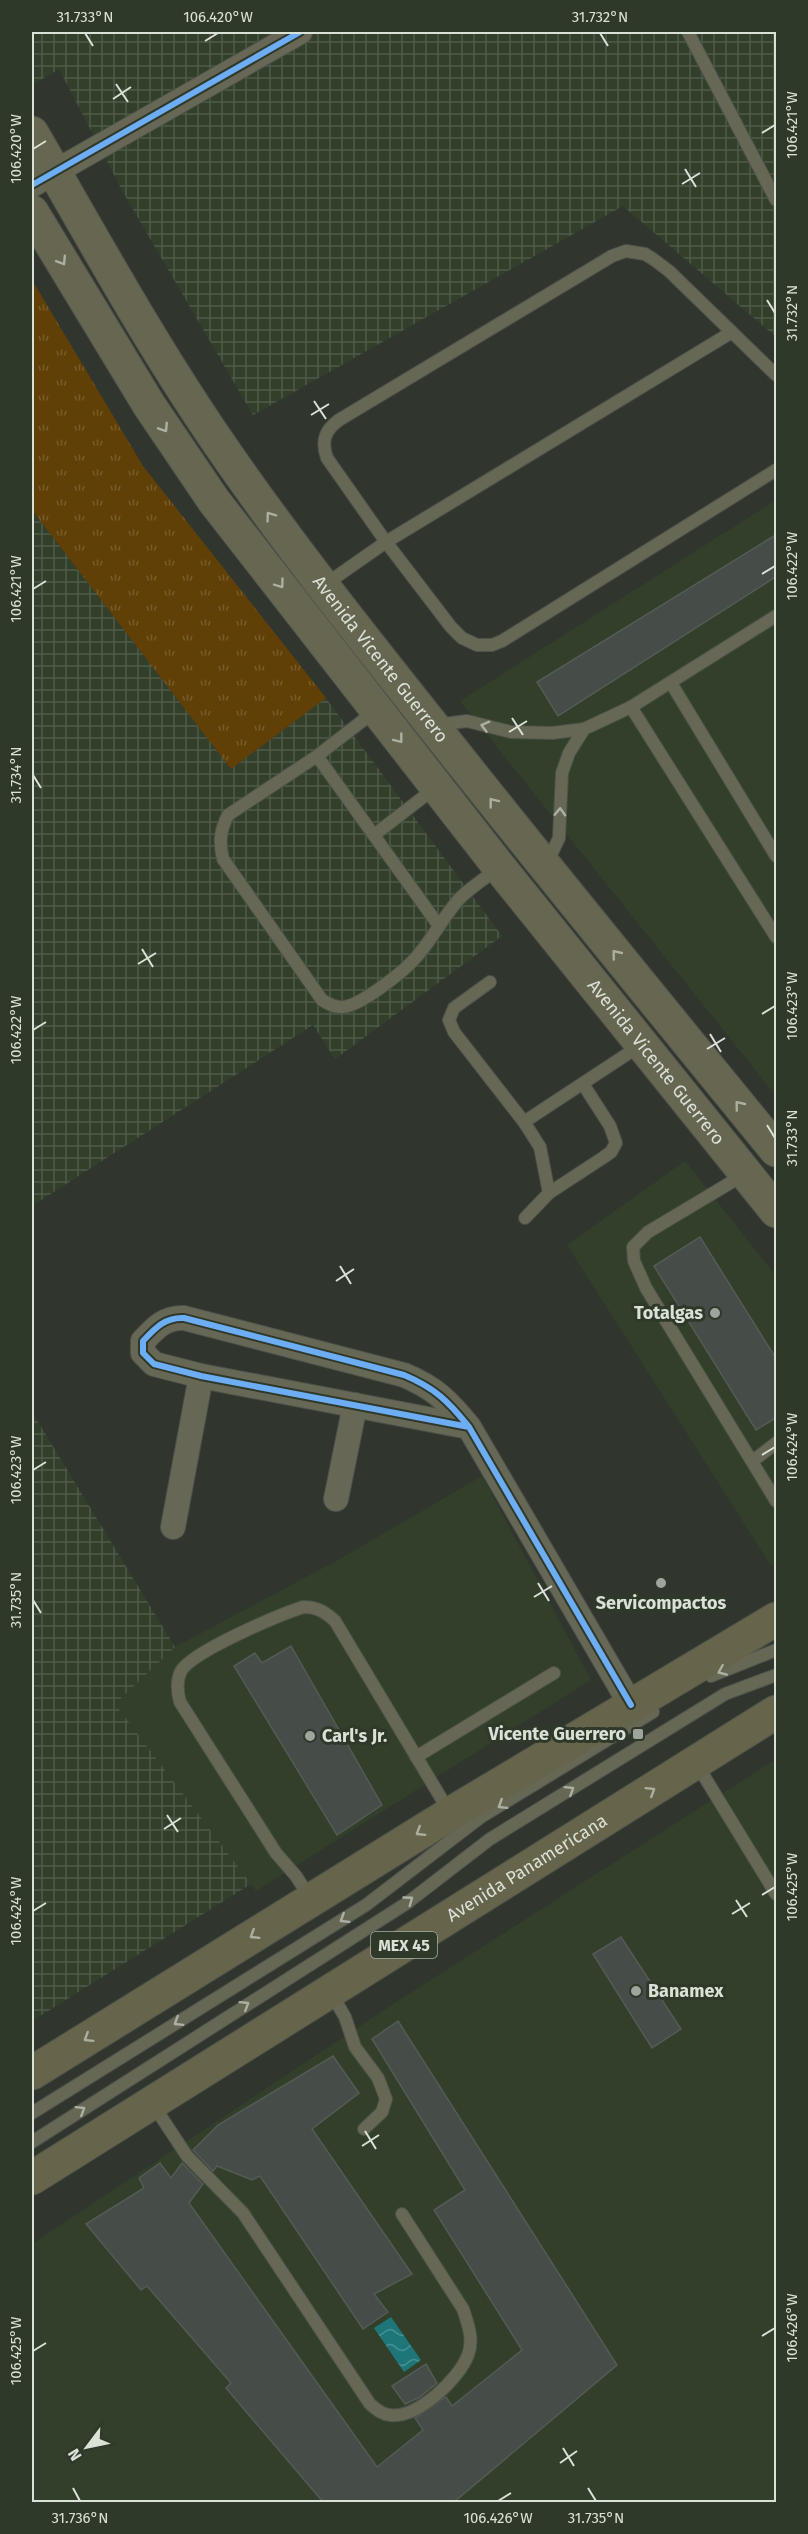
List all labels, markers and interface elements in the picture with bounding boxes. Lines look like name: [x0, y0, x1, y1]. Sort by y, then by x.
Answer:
text: 31.733°N: [57, 8, 113, 26]
text: 106.420°W: [183, 8, 253, 26]
text: 31.732°N: [572, 8, 628, 26]
text: 106.421°W: [783, 91, 801, 159]
text: 106.420°W: [7, 114, 25, 184]
one-way arrow: [55, 255, 67, 265]
text: 31.732°N: [783, 285, 801, 341]
one-way arrow: [157, 421, 168, 432]
one-way arrow: [266, 512, 277, 523]
text: 106.422°W: [783, 531, 801, 600]
text: 106.421°W: [7, 555, 25, 623]
street label: Avenida Vicente Guerrero: [308, 571, 453, 747]
one-way arrow: [273, 578, 284, 589]
one-way arrow: [480, 721, 490, 734]
one-way arrow: [391, 732, 402, 743]
text: 31.734°N: [7, 746, 25, 804]
one-way arrow: [490, 798, 501, 809]
one-way arrow: [554, 808, 566, 817]
one-way arrow: [612, 950, 623, 961]
text: 106.423°W: [783, 971, 801, 1040]
street label: Avenida Vicente Guerrero: [583, 975, 729, 1149]
text: 106.422°W: [7, 995, 25, 1064]
one-way arrow: [736, 1101, 747, 1112]
text: 31.733°N: [783, 1110, 801, 1166]
place label: Totalgas: [634, 1302, 703, 1324]
marker: Totalgas: [708, 1306, 722, 1320]
text: 106.424°W: [783, 1412, 801, 1481]
text: 106.423°W: [7, 1435, 25, 1504]
text: 31.735°N: [7, 1572, 25, 1628]
marker: Servicompactos: [654, 1576, 668, 1590]
place label: Servicompactos: [596, 1592, 727, 1614]
one-way arrow: [717, 1664, 728, 1676]
place label: Vicente Guerrero: [487, 1723, 626, 1745]
place label: Carl's Jr.: [322, 1725, 387, 1747]
marker: Vicente Guerrero: [631, 1727, 645, 1741]
marker: Carl's Jr.: [303, 1729, 317, 1743]
one-way arrow: [564, 1785, 574, 1797]
one-way arrow: [645, 1787, 655, 1799]
one-way arrow: [498, 1797, 508, 1809]
street label: Avenida Panamericana: [443, 1809, 611, 1927]
one-way arrow: [416, 1825, 426, 1837]
text: 106.425°W: [783, 1852, 801, 1921]
text: 106.424°W: [7, 1876, 25, 1945]
one-way arrow: [403, 1896, 414, 1907]
one-way arrow: [340, 1911, 350, 1923]
one-way arrow: [250, 1927, 260, 1939]
road number: MEX 45: [371, 1932, 437, 1958]
place label: Banamex: [648, 1980, 724, 2002]
marker: Banamex: [629, 1984, 643, 1998]
one-way arrow: [239, 2001, 249, 2013]
one-way arrow: [174, 2014, 184, 2026]
one-way arrow: [84, 2030, 94, 2042]
one-way arrow: [74, 2106, 85, 2117]
text: 106.426°W: [783, 2293, 801, 2363]
text: 106.425°W: [7, 2316, 25, 2385]
north arrow: [57, 2417, 117, 2477]
text: N: [64, 2445, 86, 2464]
text: 31.736°N: [51, 2509, 109, 2527]
text: 106.426°W: [463, 2509, 533, 2527]
text: 31.735°N: [568, 2509, 624, 2527]

